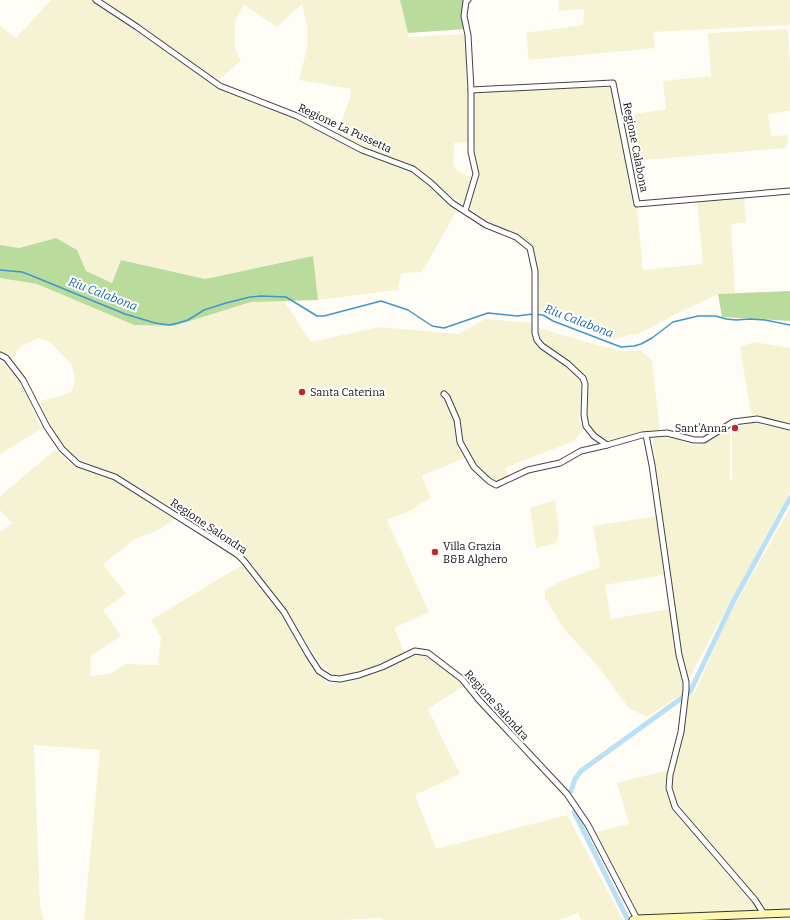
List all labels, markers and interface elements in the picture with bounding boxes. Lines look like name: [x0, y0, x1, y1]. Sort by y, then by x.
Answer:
street label: Regione La Pussetta: [296, 101, 394, 156]
street label: Regione Calabona: [620, 101, 651, 193]
water label: Riu Calabona: [67, 274, 139, 314]
water label: Riu Calabona: [543, 301, 615, 341]
place label: Santa Caterina: [310, 386, 385, 399]
marker: Santa Caterina: [297, 387, 307, 397]
place label: Sant'Anna: [675, 422, 727, 435]
marker: Sant'Anna: [730, 423, 740, 433]
street label: Regione Salondra: [168, 496, 250, 557]
place label: Villa Grazia B&B Alghero: [443, 540, 508, 566]
marker: Villa Grazia B&B Alghero: [430, 547, 440, 557]
street label: Regione Salondra: [462, 668, 531, 743]

